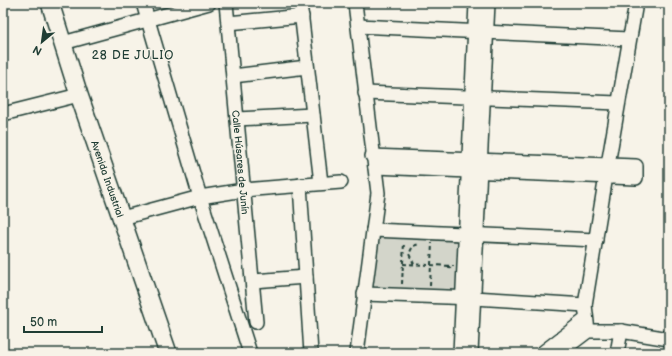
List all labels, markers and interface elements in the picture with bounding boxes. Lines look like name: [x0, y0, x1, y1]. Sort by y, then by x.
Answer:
north arrow: [22, 22, 62, 62]
text: N: [31, 43, 44, 58]
district label: 28 DE JULIO: [92, 48, 174, 63]
street label: Calle Húsares de Junín: [229, 110, 251, 215]
street label: Avenida Industrial: [88, 139, 126, 219]
scale bar: [24, 308, 102, 334]
text: 50 m: [30, 315, 57, 330]

